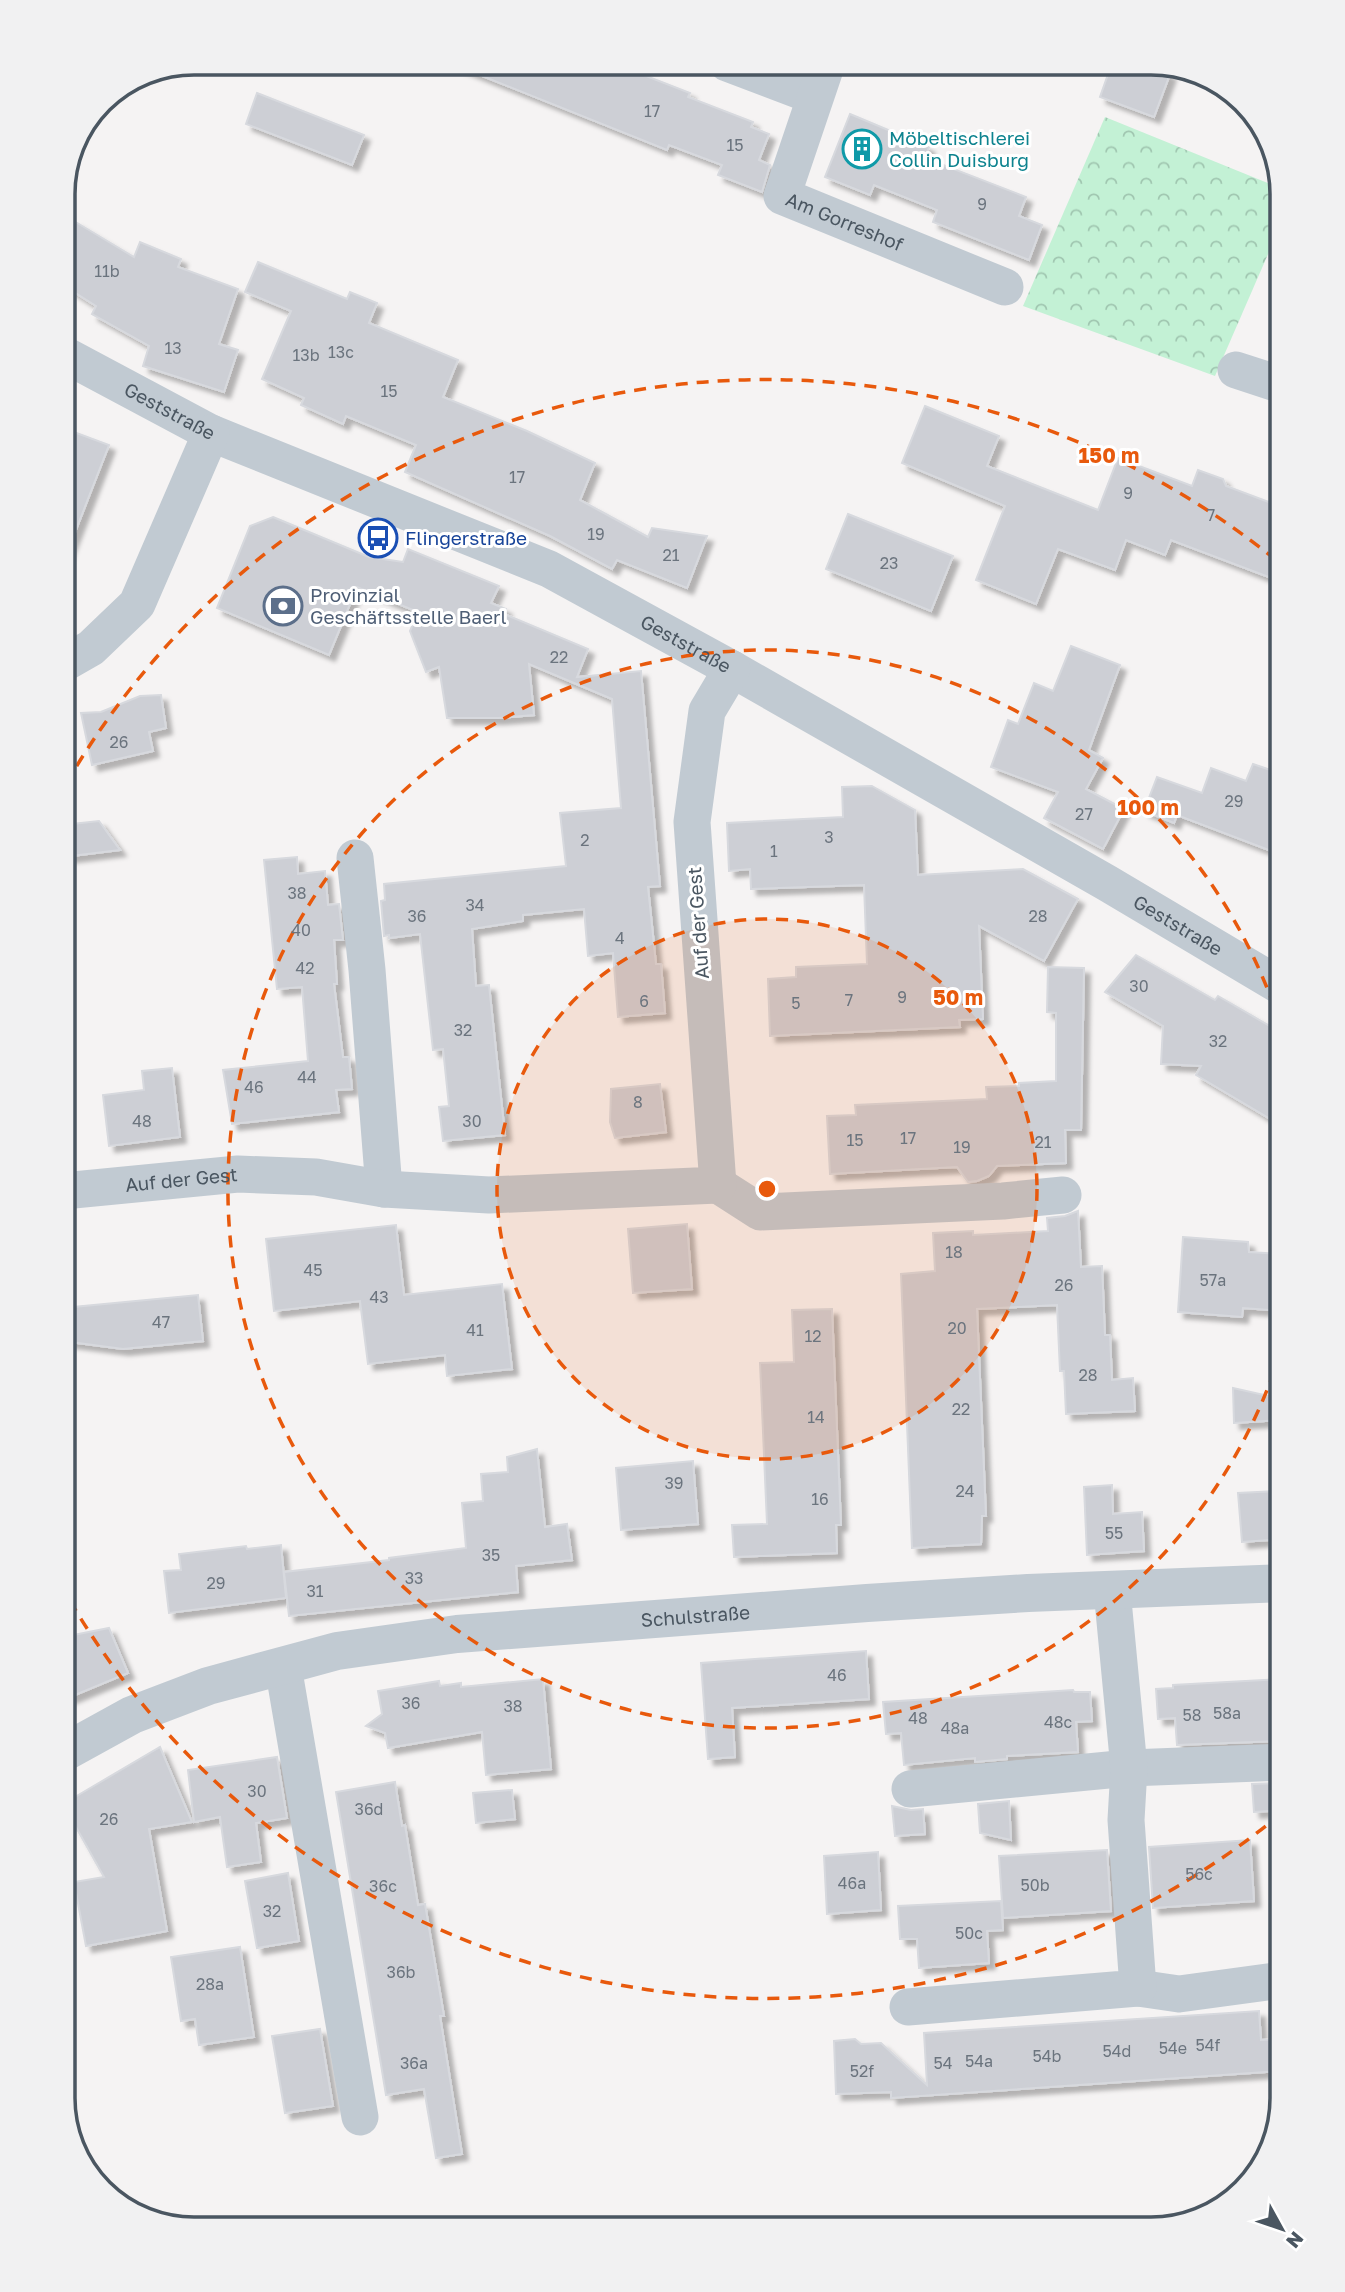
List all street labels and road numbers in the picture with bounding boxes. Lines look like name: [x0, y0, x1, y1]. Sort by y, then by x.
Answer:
street label: Am Gorreshof: [783, 187, 907, 255]
street label: Geststraße: [121, 377, 219, 444]
street label: Geststraße: [637, 609, 735, 677]
street label: Auf der Gest: [682, 866, 713, 980]
street label: Geststraße: [1129, 889, 1227, 960]
street label: Auf der Gest: [124, 1162, 239, 1196]
street label: Schulstraße: [640, 1600, 751, 1631]

